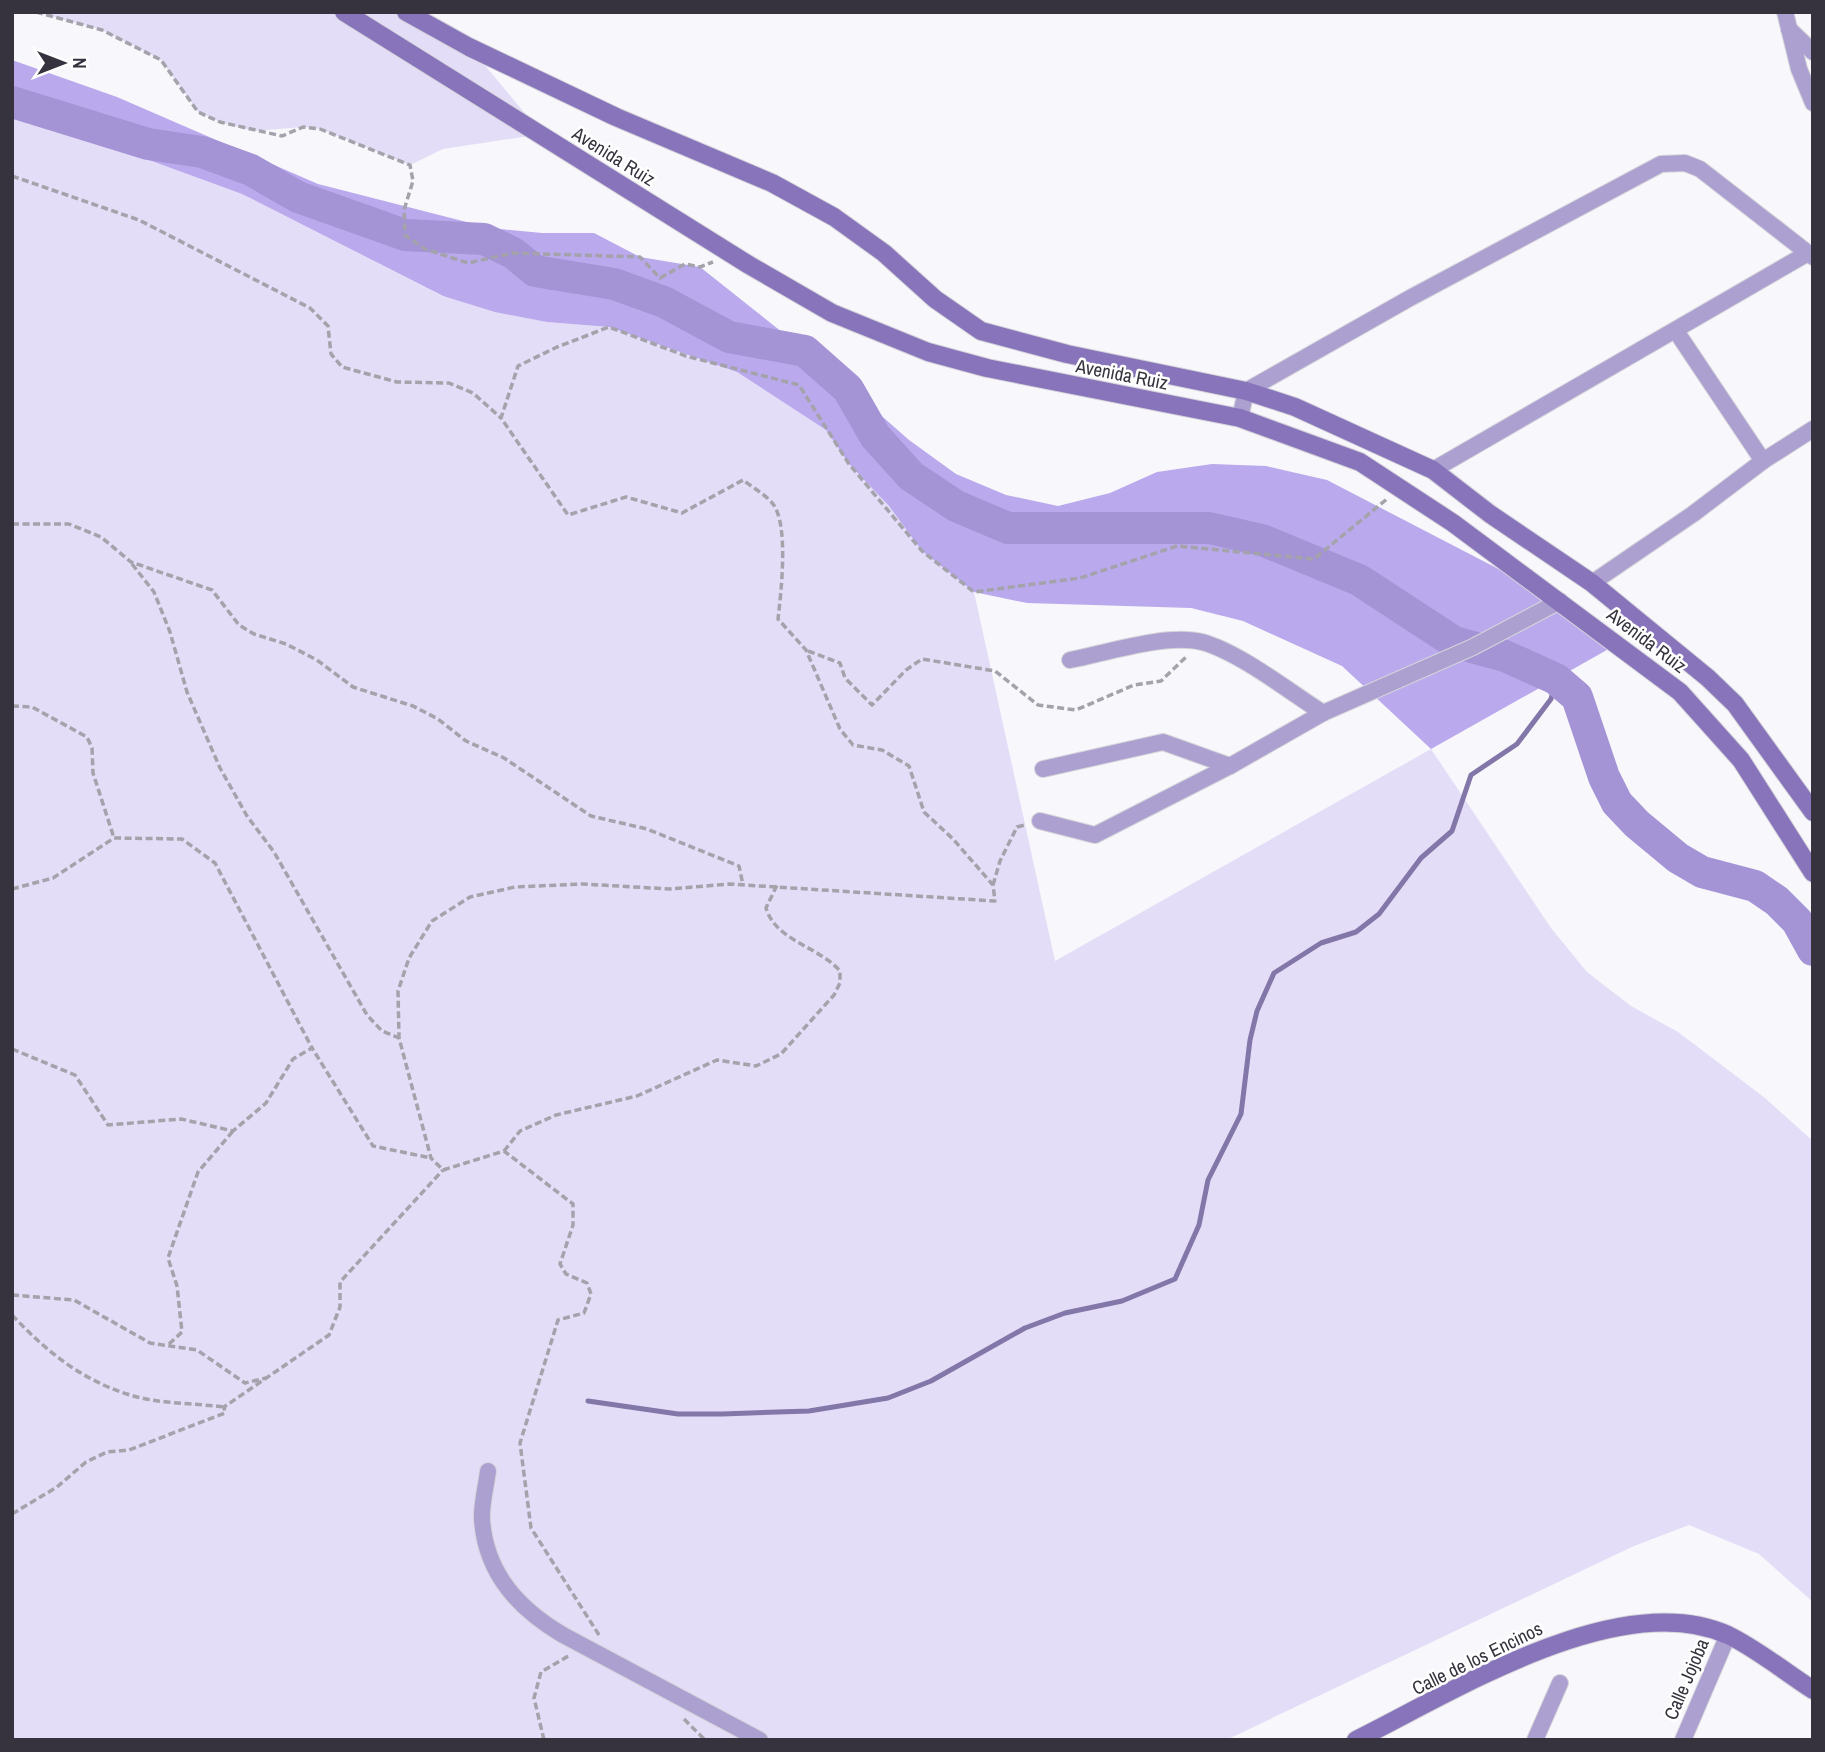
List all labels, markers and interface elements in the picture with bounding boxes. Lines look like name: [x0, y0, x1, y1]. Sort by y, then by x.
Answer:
north arrow: [28, 28, 98, 98]
text: N: [67, 57, 93, 69]
street label: Avenida Ruiz: [567, 120, 661, 192]
street label: Avenida Ruiz: [1073, 352, 1170, 396]
street label: Avenida Ruiz: [1601, 601, 1692, 679]
street label: Calle de los Encinos: [1407, 1615, 1547, 1701]
street label: Calle Jojoba: [1657, 1634, 1715, 1724]

